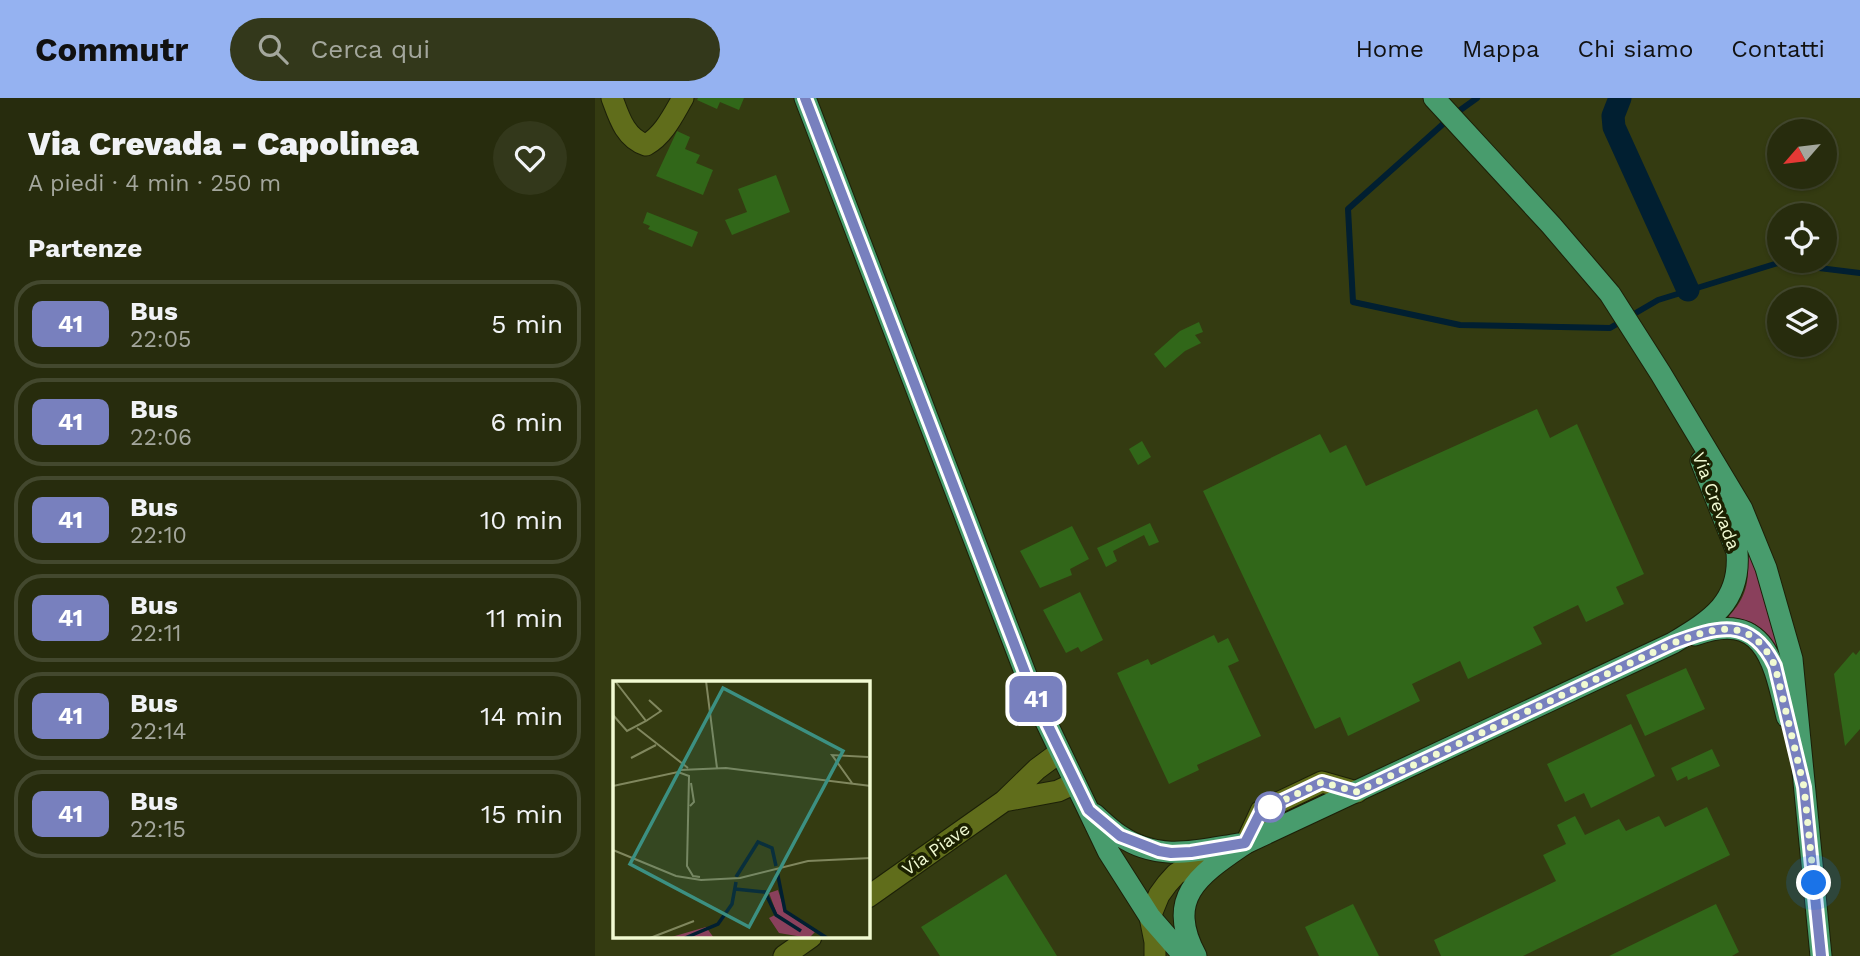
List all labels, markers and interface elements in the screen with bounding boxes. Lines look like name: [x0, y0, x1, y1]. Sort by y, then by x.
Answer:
search box: [230, 18, 720, 81]
text: Commutr: [35, 30, 188, 69]
icon: search: [254, 30, 292, 68]
text: Cerca qui: [310, 34, 430, 64]
text: Home: [1355, 35, 1424, 63]
text: Mappa: [1462, 35, 1540, 63]
text: Chi siamo: [1578, 35, 1693, 63]
text: Contatti: [1731, 35, 1825, 63]
north arrow: [1767, 119, 1837, 189]
map controls: [1767, 119, 1837, 357]
button: heart: [493, 121, 567, 195]
text: Via Crevada - Capolinea: [28, 124, 419, 163]
text: A piedi · 4 min · 250 m: [28, 170, 281, 197]
button: locate: [1767, 203, 1837, 273]
text: Partenze: [28, 233, 142, 263]
button: layers: [1767, 287, 1837, 357]
text: Bus: [130, 296, 178, 326]
text: 5 min: [491, 309, 563, 339]
text: 41: [58, 310, 83, 338]
text: 22:05: [130, 326, 191, 353]
text: Bus: [130, 394, 178, 424]
text: 6 min: [491, 407, 563, 437]
text: 41: [58, 408, 83, 436]
text: 22:06: [130, 424, 192, 451]
street label: Via Crevada: [1688, 449, 1745, 553]
text: Bus: [130, 492, 178, 522]
text: 10 min: [480, 505, 563, 535]
text: 41: [58, 506, 83, 534]
text: 22:10: [130, 522, 187, 549]
text: Bus: [130, 590, 178, 620]
text: 11 min: [486, 603, 563, 633]
text: 41: [58, 604, 83, 632]
text: 22:11: [130, 620, 182, 647]
line badge: 41: [1005, 676, 1067, 722]
inset map: [613, 681, 870, 939]
text: 41: [1023, 685, 1049, 713]
text: Bus: [130, 688, 178, 718]
text: 14 min: [480, 701, 563, 731]
text: 41: [58, 702, 83, 730]
text: 22:14: [130, 718, 187, 745]
text: Bus: [130, 786, 178, 816]
unlabelled marker: [1255, 792, 1285, 822]
text: 15 min: [481, 799, 563, 829]
text: 41: [58, 800, 83, 828]
text: 22:15: [130, 816, 186, 843]
street label: Via Piave: [898, 818, 974, 879]
your location: [1796, 865, 1831, 900]

